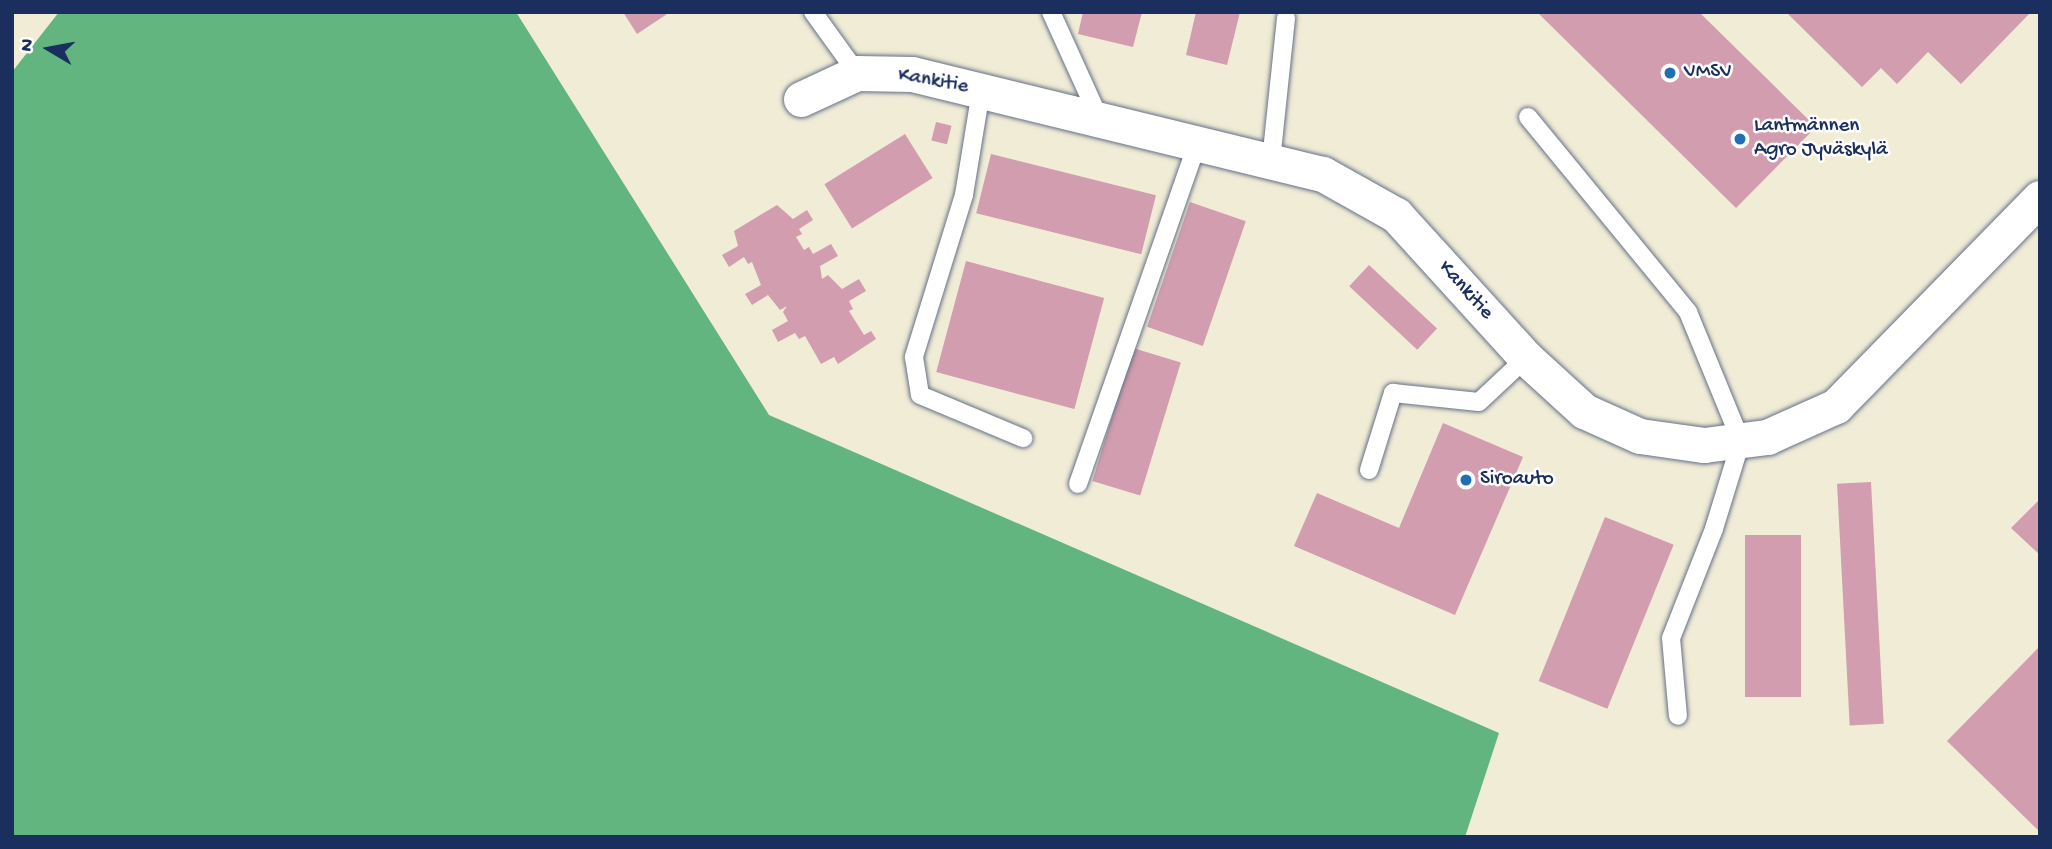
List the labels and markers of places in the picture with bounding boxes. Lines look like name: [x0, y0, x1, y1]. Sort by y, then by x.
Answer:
place label: VMSV: [1684, 60, 1732, 86]
marker: VMSV: [1662, 65, 1678, 81]
place label: Lantmännen Agro Jyväskylä: [1754, 114, 1888, 164]
marker: Lantmännen Agro Jyväskylä: [1732, 131, 1748, 147]
place label: Siroauto: [1480, 467, 1554, 493]
marker: Siroauto: [1458, 472, 1474, 488]

